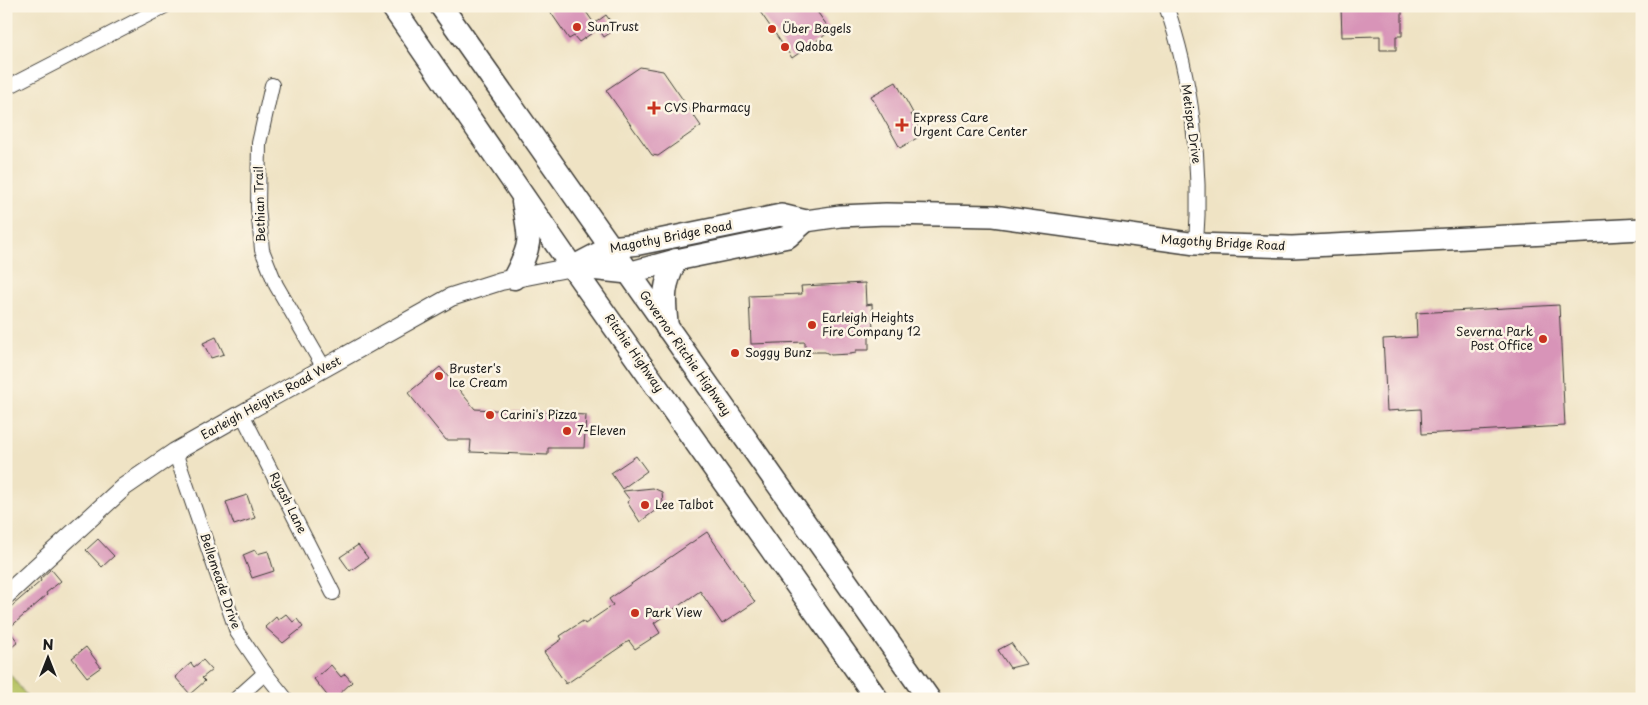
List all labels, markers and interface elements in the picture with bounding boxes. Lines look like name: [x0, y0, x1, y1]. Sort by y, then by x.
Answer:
place label: SunTrust: [587, 17, 639, 35]
place label: Über Bagels: [782, 19, 852, 37]
marker: SunTrust: [571, 21, 583, 33]
marker: Über Bagels: [766, 23, 778, 35]
place label: Qdoba: [795, 37, 833, 55]
marker: Qdoba: [779, 41, 791, 53]
street label: Metispa Drive: [1177, 83, 1207, 165]
place label: CVS Pharmacy: [664, 98, 751, 116]
marker: CVS Pharmacy: [648, 102, 660, 114]
place label: Express Care Urgent Care Center: [913, 108, 1028, 140]
marker: Express Care Urgent Care Center: [895, 118, 909, 132]
street label: Bethian Trail: [249, 166, 269, 242]
street label: Magothy Bridge Road: [608, 215, 734, 257]
street label: Magothy Bridge Road: [1160, 230, 1286, 254]
street label: Governor Ritchie Highway: [636, 286, 736, 419]
place label: Earleigh Heights Fire Company 12: [822, 308, 921, 340]
street label: Ritchie Highway: [601, 310, 669, 395]
marker: Earleigh Heights Fire Company 12: [806, 319, 818, 331]
place label: Severna Park Post Office: [1456, 322, 1533, 354]
marker: Severna Park Post Office: [1537, 333, 1549, 345]
place label: Soggy Bunz: [745, 343, 812, 361]
marker: Soggy Bunz: [729, 347, 741, 359]
street label: Earleigh Heights Road West: [197, 351, 344, 443]
place label: Bruster's Ice Cream: [449, 359, 508, 391]
marker: Bruster's Ice Cream: [433, 370, 445, 382]
place label: Carini's Pizza: [500, 405, 578, 423]
marker: Carini's Pizza: [484, 409, 496, 421]
place label: 7-Eleven: [577, 421, 626, 439]
marker: 7-Eleven: [561, 425, 573, 437]
street label: Ryash Lane: [266, 469, 312, 537]
place label: Lee Talbot: [655, 495, 714, 513]
marker: Lee Talbot: [639, 499, 651, 511]
street label: Bellemeade Drive: [196, 530, 246, 631]
place label: Park View: [645, 603, 703, 621]
marker: Park View: [629, 607, 641, 619]
north arrow: [22, 632, 72, 682]
text: N: [42, 634, 54, 655]

